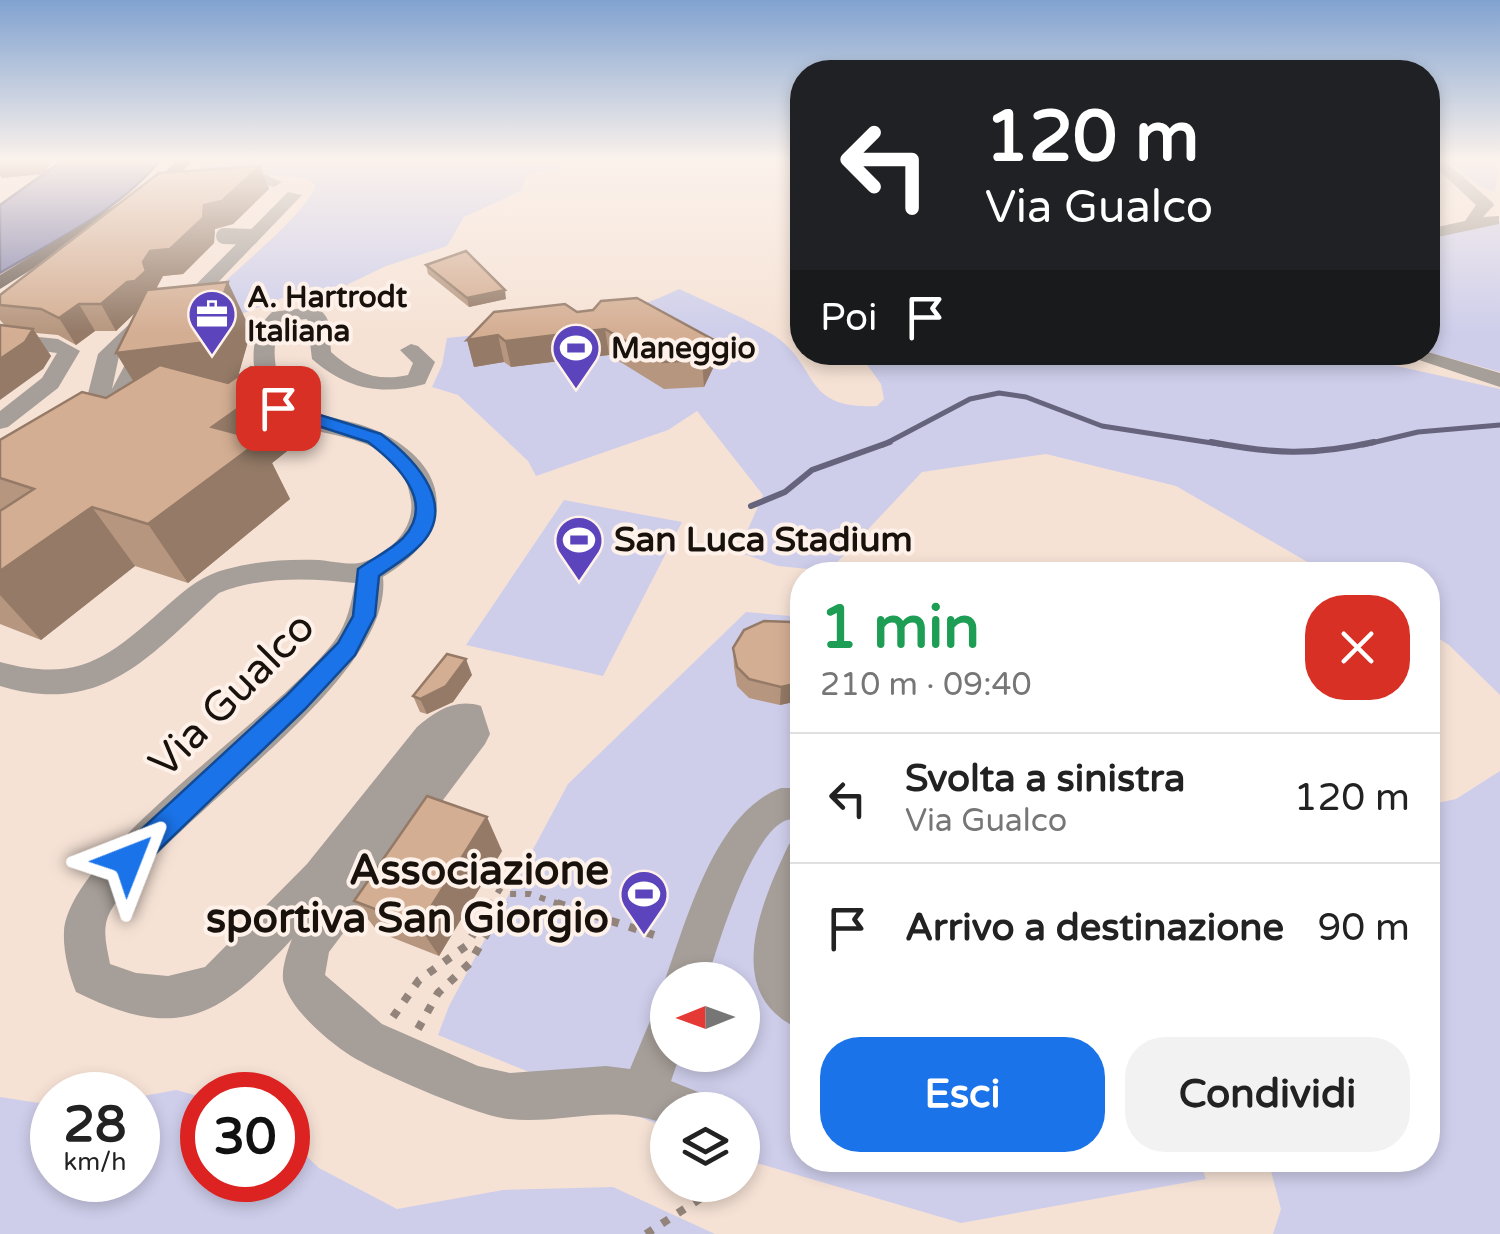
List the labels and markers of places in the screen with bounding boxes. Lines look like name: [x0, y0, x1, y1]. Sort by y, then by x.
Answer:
place label: A. Hartrodt Italiana: [247, 279, 408, 350]
office icon: A. Hartrodt Italiana: [186, 288, 238, 356]
sports icon: Maneggio: [550, 322, 602, 390]
place label: Maneggio: [611, 330, 756, 367]
pin: [236, 366, 321, 451]
sports icon: San Luca Stadium: [553, 514, 605, 582]
place label: San Luca Stadium: [614, 519, 913, 561]
place label: Associazione sportiva San Giorgio: [206, 845, 609, 944]
sports icon: Associazione sportiva San Giorgio: [618, 868, 670, 936]

